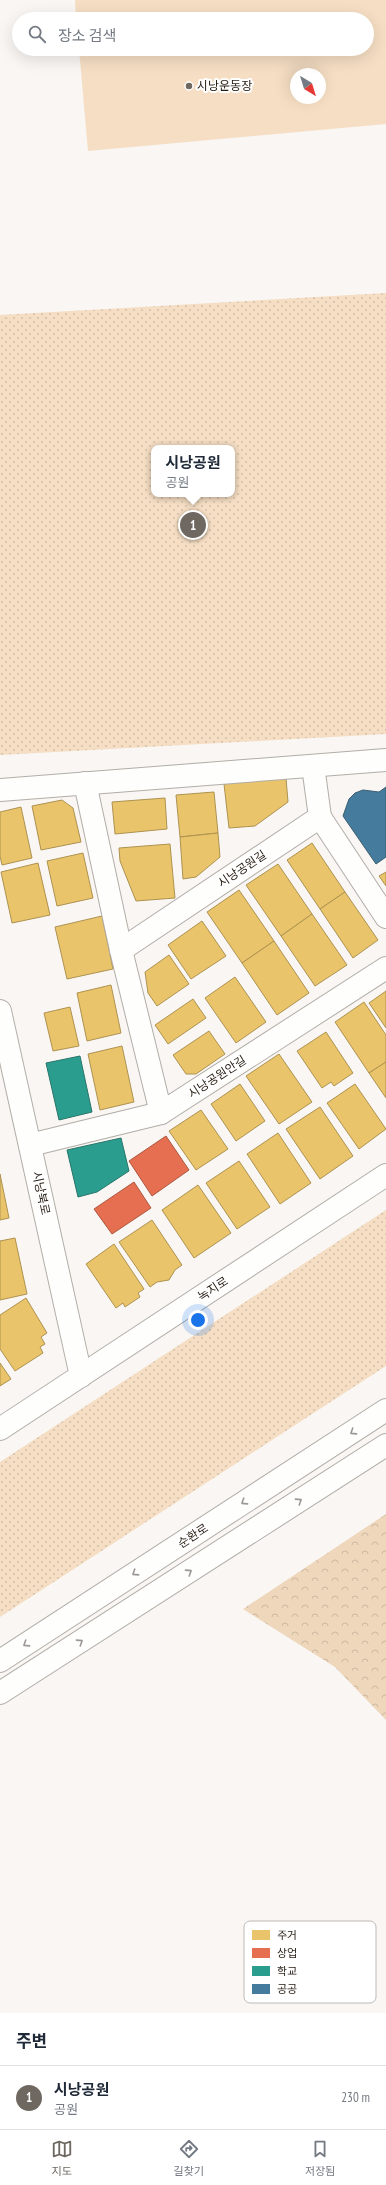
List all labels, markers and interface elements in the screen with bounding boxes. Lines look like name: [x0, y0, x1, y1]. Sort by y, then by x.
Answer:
search box: [12, 12, 374, 56]
icon: search: [26, 23, 48, 45]
text: 장소 검색: [58, 26, 116, 45]
north arrow: [290, 68, 326, 104]
place label: 시낭운동장: [197, 78, 252, 93]
marker: 시낭운동장: [184, 81, 194, 91]
popup: [151, 445, 235, 497]
text: 시낭공원: [165, 453, 221, 472]
text: 공원: [165, 474, 189, 491]
pin: 1: [180, 510, 206, 540]
street label: 시낭공원길: [215, 847, 269, 890]
street label: 시낭공원안길: [185, 1052, 249, 1101]
street label: 시낭북로: [30, 1170, 53, 1216]
street label: 녹지로: [195, 1273, 231, 1304]
your location: [188, 1310, 208, 1330]
one-way arrow: [350, 1427, 357, 1434]
one-way arrow: [241, 1498, 248, 1505]
one-way arrow: [294, 1499, 301, 1506]
street label: 순환로: [175, 1520, 211, 1551]
one-way arrow: [132, 1568, 139, 1576]
one-way arrow: [185, 1569, 192, 1576]
one-way arrow: [23, 1639, 30, 1647]
one-way arrow: [76, 1639, 83, 1647]
legend: [244, 1921, 376, 2003]
text: 주거: [277, 1928, 297, 1942]
text: 상업: [277, 1946, 297, 1960]
text: 학교: [277, 1964, 297, 1978]
text: 공공: [277, 1982, 297, 1996]
text: 주변: [16, 2030, 47, 2052]
text: 시낭공원: [54, 2080, 109, 2099]
text: 1: [26, 2089, 32, 2106]
text: 230 m: [341, 2089, 370, 2106]
text: 공원: [54, 2101, 78, 2118]
tab: 지도: [51, 2138, 73, 2178]
tab: 길찾기: [174, 2138, 204, 2178]
tab: 저장됨: [305, 2138, 335, 2178]

